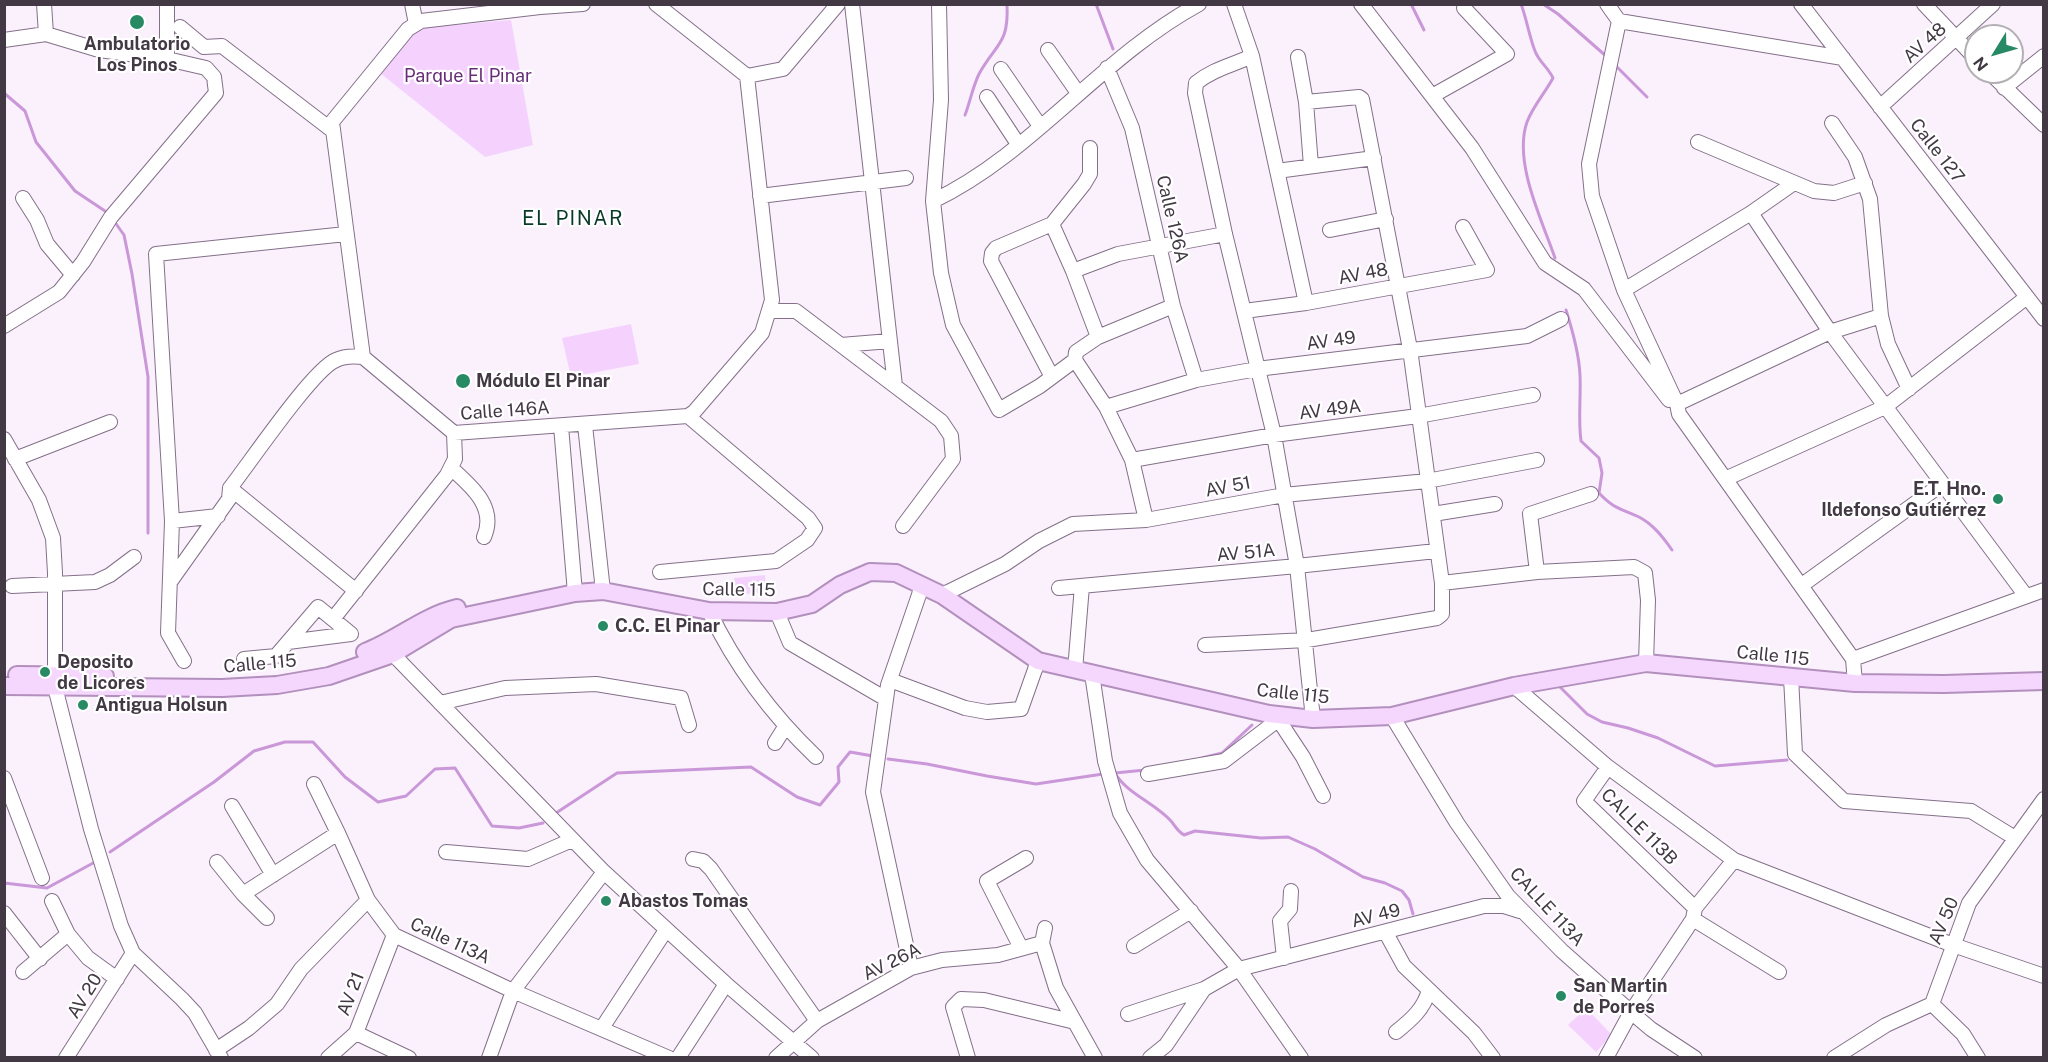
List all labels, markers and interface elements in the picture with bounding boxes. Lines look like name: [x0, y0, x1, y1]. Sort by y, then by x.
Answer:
marker: Ambulatorio Los Pinos: [128, 13, 146, 31]
street label: AV 48: [1899, 18, 1951, 68]
north arrow: [1964, 24, 2024, 84]
place label: Ambulatorio Los Pinos: [84, 33, 190, 76]
text: N: [1969, 53, 1992, 75]
park label: Parque El Pinar: [404, 65, 532, 87]
street label: Calle 127: [1905, 114, 1969, 188]
street label: Calle 126A: [1151, 173, 1193, 265]
district label: EL PINAR: [522, 207, 624, 231]
street label: AV 48: [1336, 259, 1390, 289]
street label: AV 49: [1305, 327, 1357, 355]
place label: Módulo El Pinar: [476, 370, 610, 392]
marker: Módulo El Pinar: [454, 372, 472, 390]
street label: AV 49A: [1298, 395, 1362, 425]
street label: Calle 146A: [460, 397, 550, 425]
street label: AV 51: [1203, 472, 1253, 502]
place label: E.T. Hno. Ildefonso Gutiérrez: [1821, 478, 1986, 520]
marker: E.T. Hno. Ildefonso Gutiérrez: [1991, 492, 2005, 506]
street label: AV 51A: [1216, 540, 1276, 566]
street label: Calle 115: [702, 579, 776, 601]
place label: C.C. El Pinar: [615, 615, 720, 637]
marker: C.C. El Pinar: [596, 619, 610, 633]
street label: Calle 115: [1735, 641, 1811, 671]
street label: Calle 115: [223, 650, 297, 678]
place label: Deposito de Licores: [57, 651, 145, 694]
marker: Deposito de Licores: [38, 665, 52, 679]
street label: Calle 115: [1255, 679, 1331, 709]
place label: Antigua Holsun: [95, 694, 227, 716]
marker: Antigua Holsun: [76, 698, 90, 712]
street label: CALLE 113B: [1596, 784, 1682, 870]
street label: CALLE 113A: [1505, 863, 1589, 951]
place label: Abastos Tomas: [618, 890, 748, 912]
marker: Abastos Tomas: [599, 894, 613, 908]
street label: AV 50: [1924, 894, 1964, 948]
street label: AV 49: [1349, 900, 1403, 932]
street label: Calle 113A: [407, 913, 493, 969]
street label: AV 26A: [859, 939, 925, 985]
street label: AV 21: [333, 969, 369, 1019]
street label: AV 20: [63, 970, 107, 1022]
place label: San Martin de Porres: [1573, 975, 1667, 1018]
marker: San Martin de Porres: [1554, 989, 1568, 1003]

